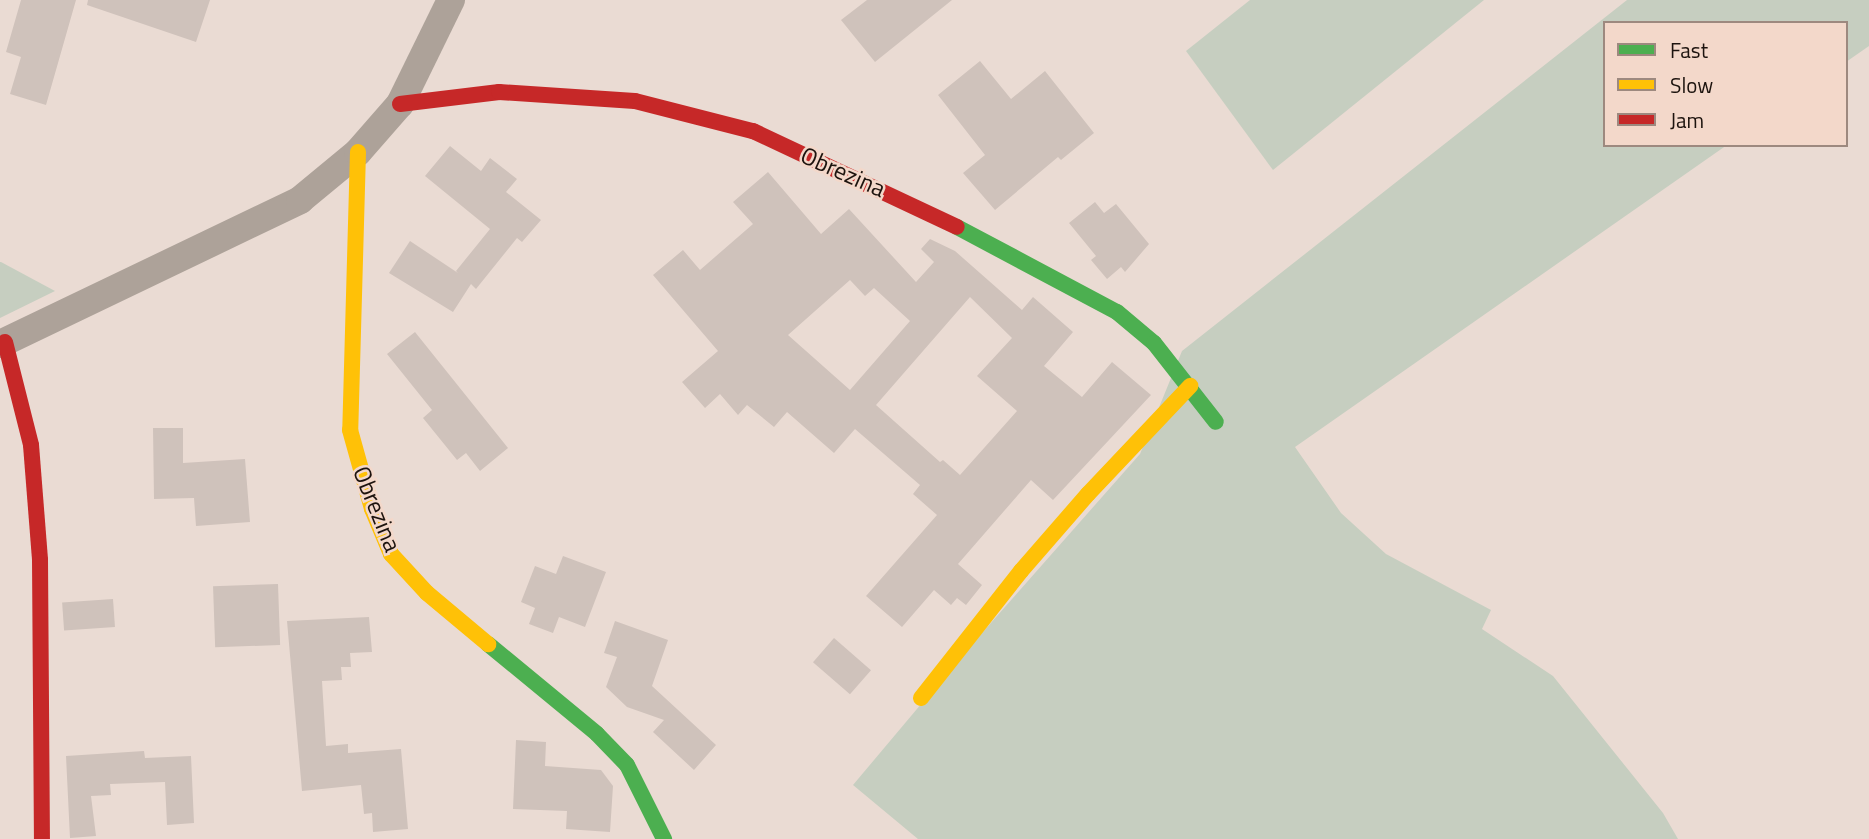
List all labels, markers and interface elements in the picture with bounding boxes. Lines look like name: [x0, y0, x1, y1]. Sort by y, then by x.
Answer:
legend: [1603, 21, 1848, 147]
text: Fast: [1670, 34, 1708, 66]
text: Slow: [1670, 69, 1713, 101]
text: Jam: [1670, 104, 1704, 136]
street label: Obrezina: [796, 141, 890, 203]
street label: Obrezina: [347, 462, 407, 556]

